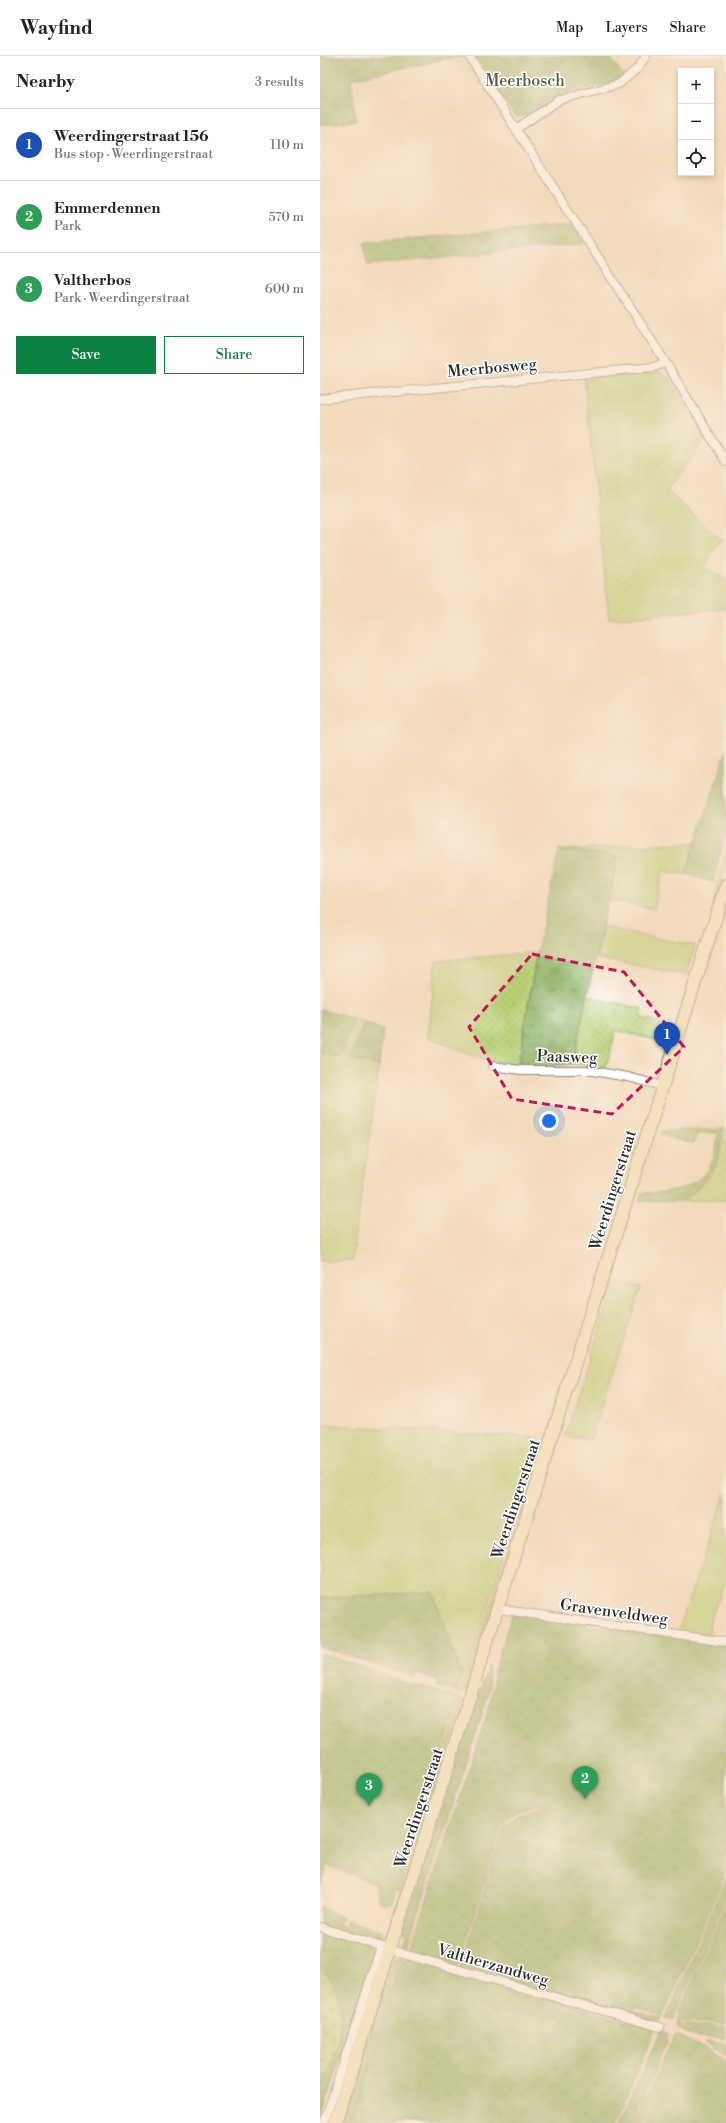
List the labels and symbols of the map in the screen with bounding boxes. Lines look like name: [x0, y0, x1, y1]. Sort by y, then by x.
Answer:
park label: Meerbosch: [485, 71, 565, 91]
street label: Meerbosweg: [446, 354, 538, 382]
pin: 1: [654, 1022, 680, 1055]
street label: Paasweg: [536, 1046, 598, 1068]
your location: [539, 1111, 559, 1131]
street label: Weerdingerstraat: [585, 1127, 641, 1254]
street label: Weerdingerstraat: [487, 1436, 545, 1562]
street label: Gravenveldweg: [559, 1595, 670, 1630]
street label: Weerdingerstraat: [390, 1745, 448, 1871]
pin: 2: [572, 1766, 598, 1799]
pin: 3: [356, 1773, 382, 1806]
street label: Valtherzandweg: [434, 1939, 552, 1991]

